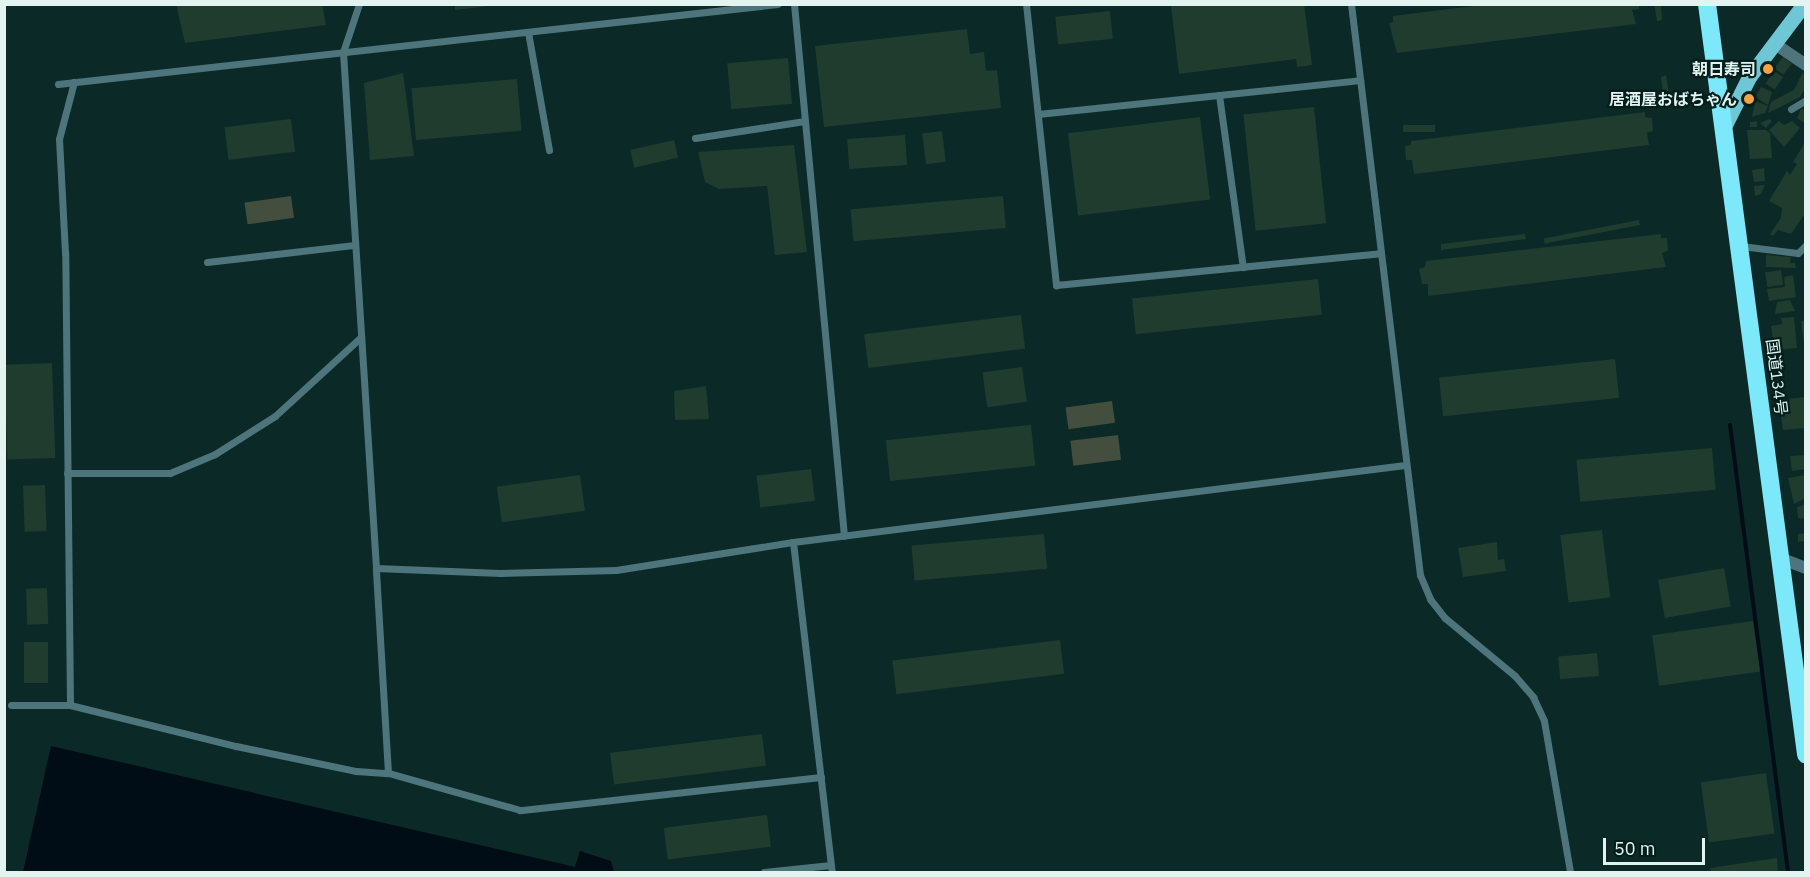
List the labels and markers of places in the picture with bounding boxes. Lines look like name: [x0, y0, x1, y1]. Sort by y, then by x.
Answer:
place label: 朝日寿司: [1692, 59, 1756, 79]
marker: 朝日寿司: [1761, 62, 1775, 76]
place label: 居酒屋おばちゃん: [1609, 89, 1737, 109]
marker: 居酒屋おばちゃん: [1742, 92, 1756, 106]

